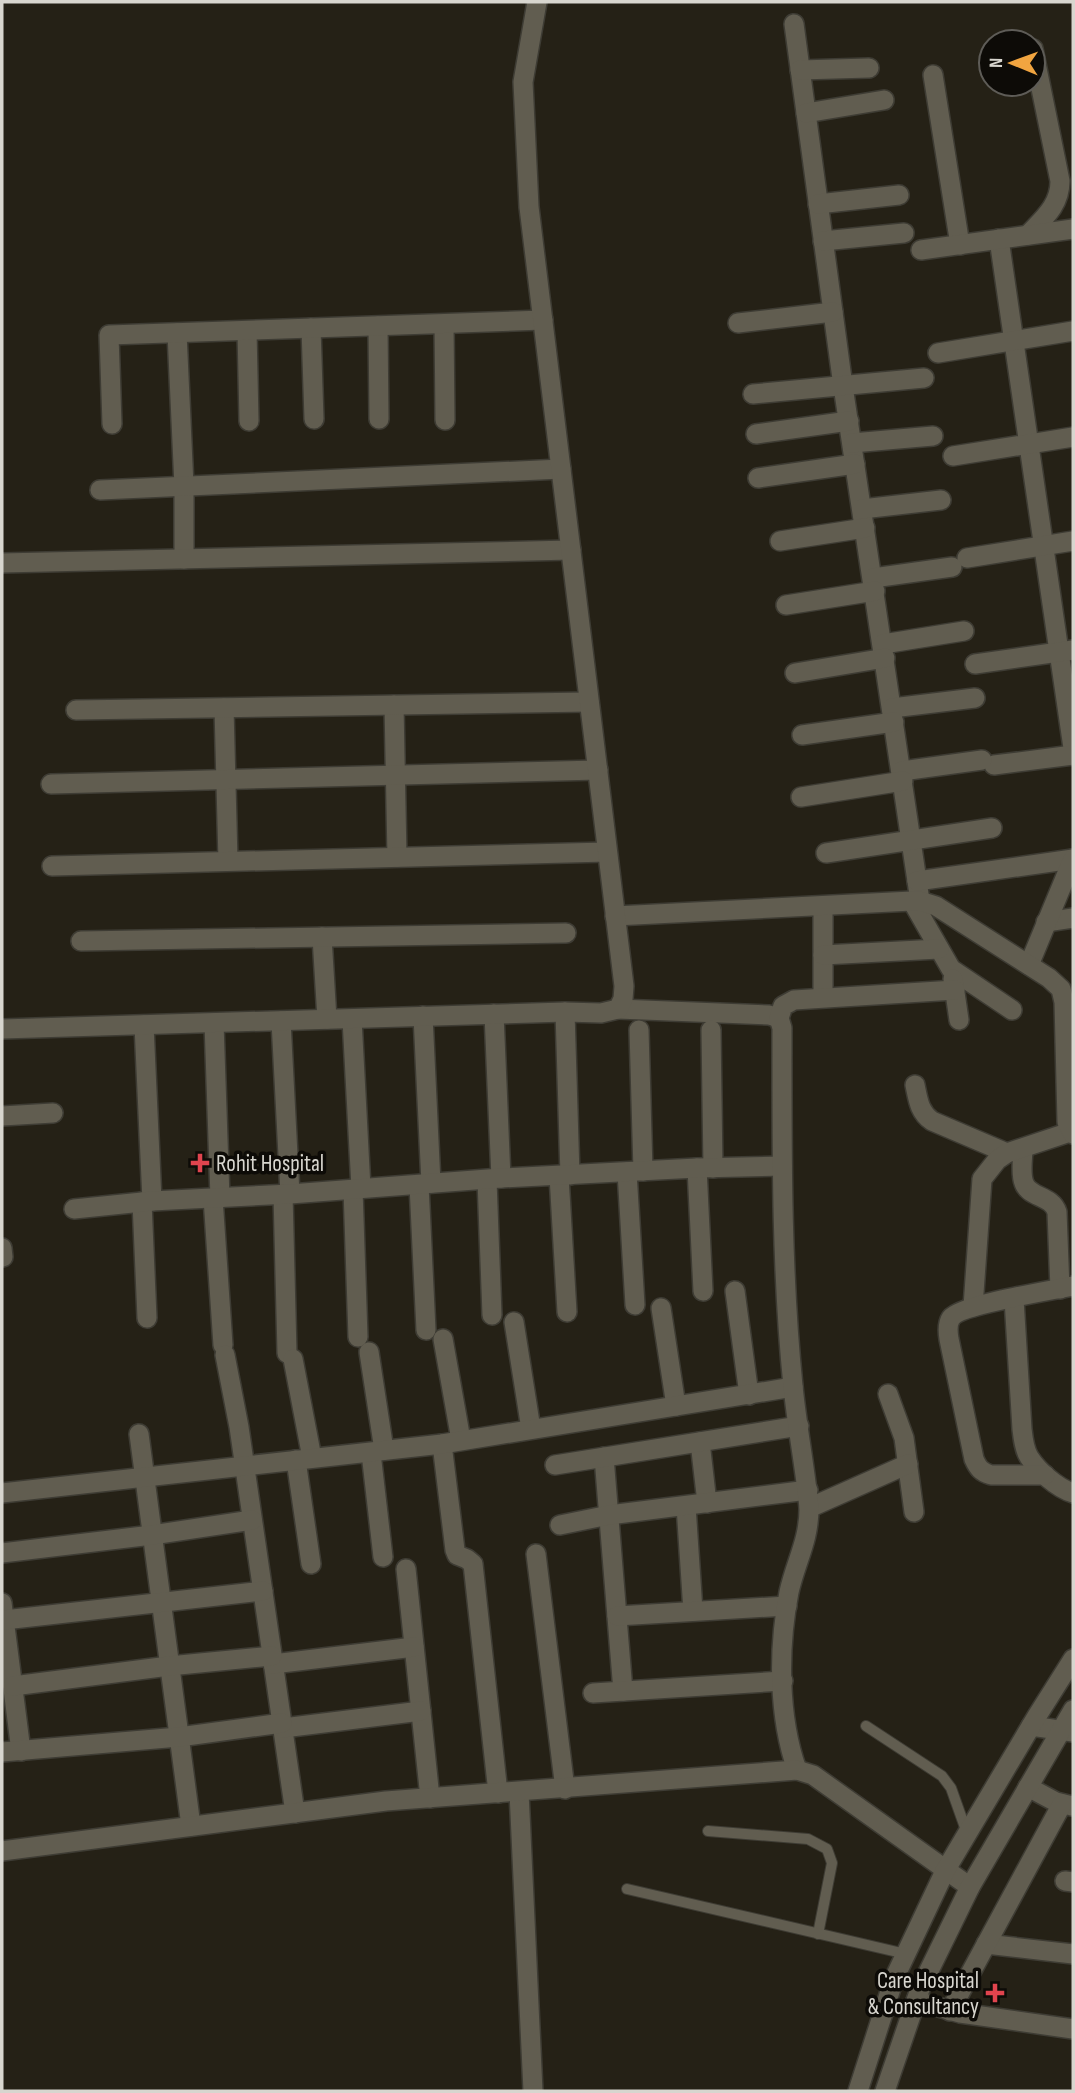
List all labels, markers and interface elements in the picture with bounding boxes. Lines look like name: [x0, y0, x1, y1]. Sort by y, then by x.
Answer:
north arrow: [977, 28, 1047, 98]
text: N: [985, 57, 1008, 68]
place label: Rohit Hospital: [216, 1150, 324, 1178]
marker: Rohit Hospital: [190, 1153, 210, 1173]
place label: Care Hospital & Consultancy: [868, 1967, 979, 2021]
marker: Care Hospital & Consultancy: [985, 1983, 1005, 2003]

